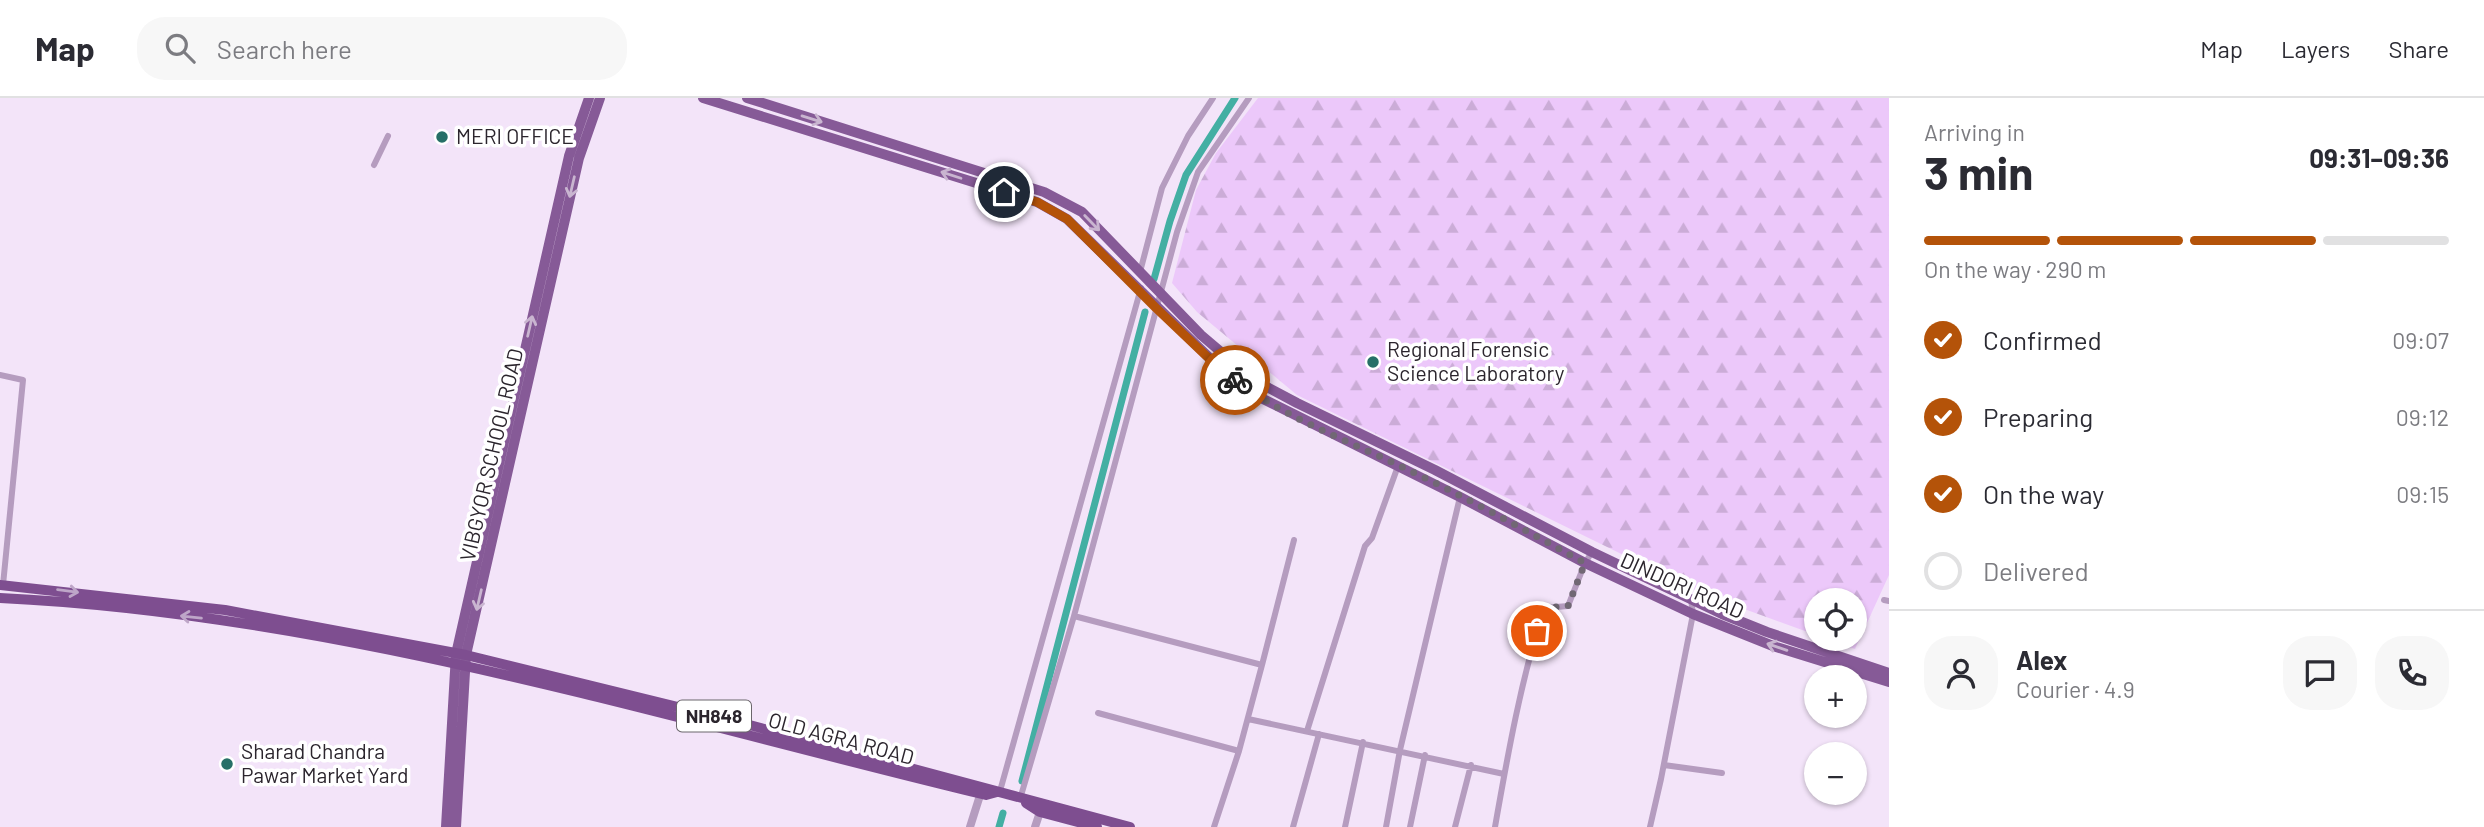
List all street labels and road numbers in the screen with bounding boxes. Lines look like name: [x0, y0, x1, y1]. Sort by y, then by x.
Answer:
street label: VIBGYOR SCHOOL ROAD: [454, 346, 527, 564]
street label: DINDORI ROAD: [1617, 546, 1748, 623]
road number: NH848: [677, 701, 751, 732]
street label: OLD AGRA ROAD: [766, 706, 917, 769]

